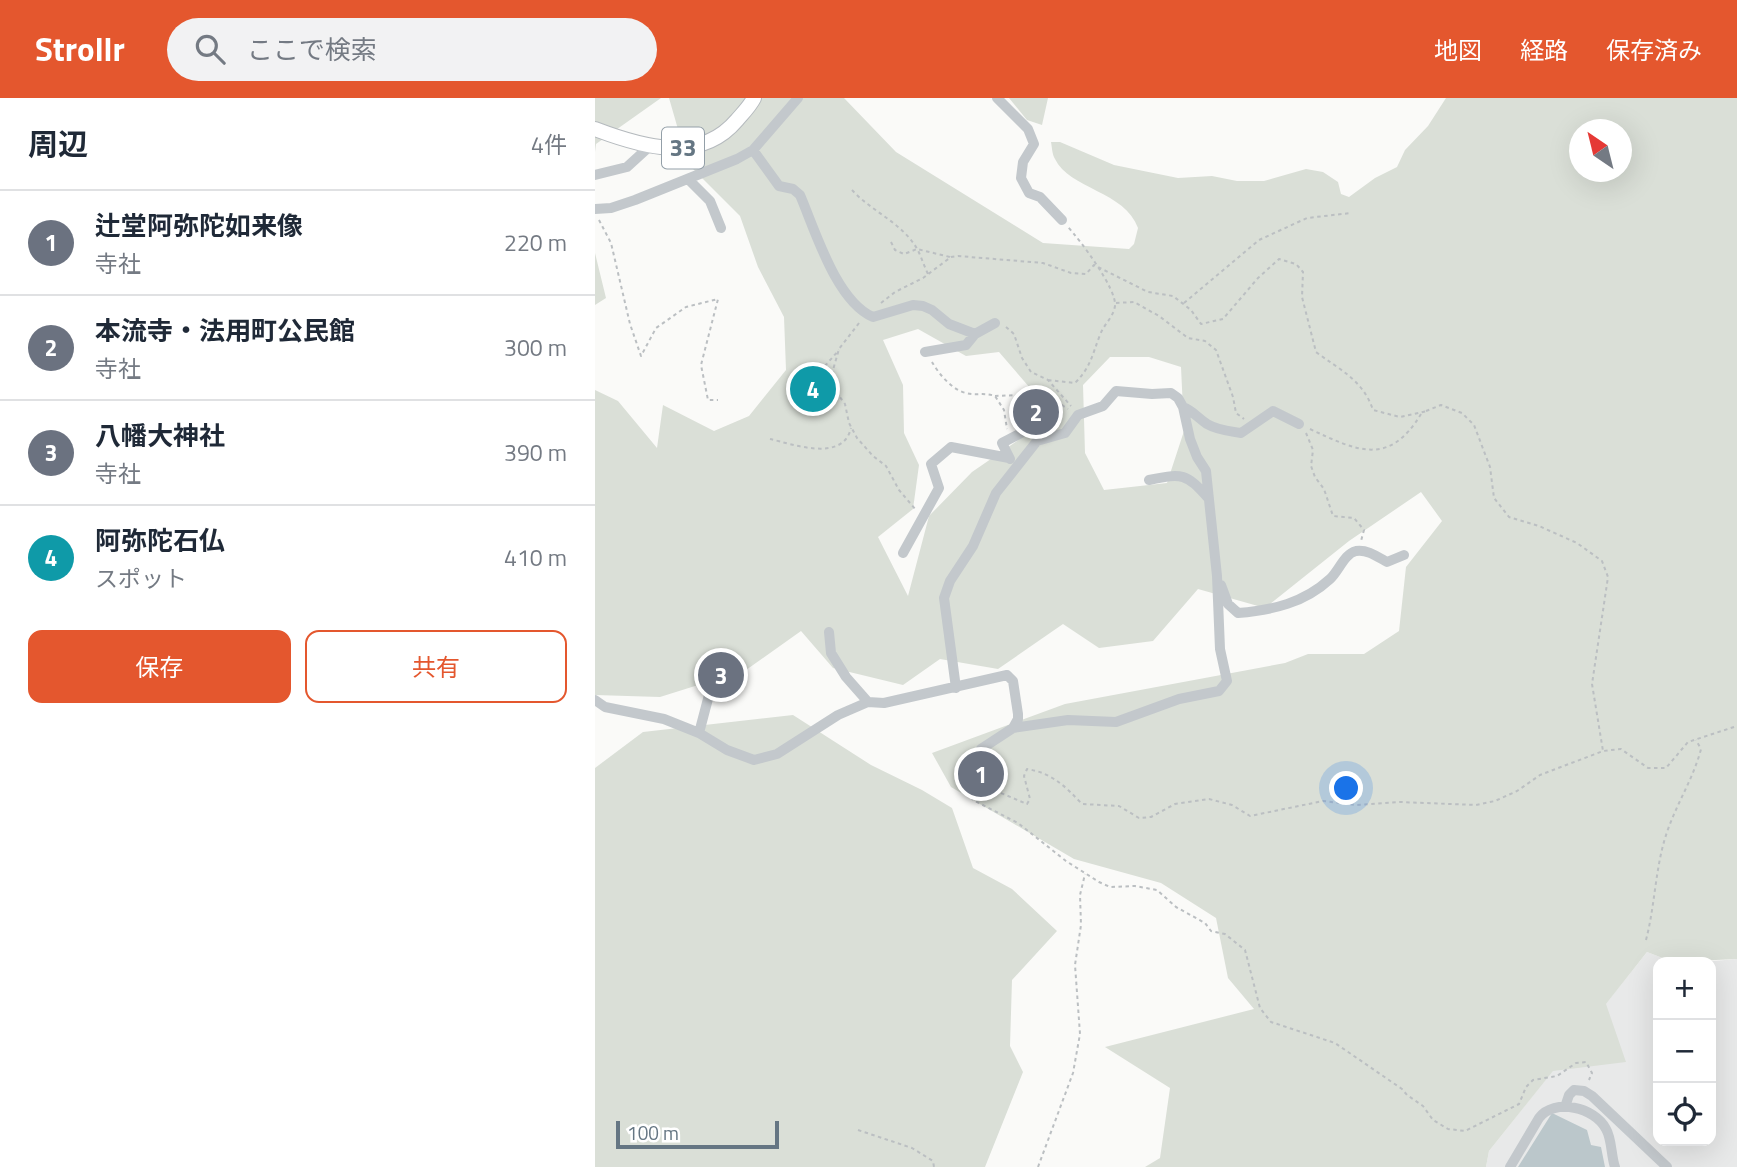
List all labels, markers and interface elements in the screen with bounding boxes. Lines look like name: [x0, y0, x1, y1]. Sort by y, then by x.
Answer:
search box: [167, 18, 657, 81]
text: Strollr: [35, 24, 125, 74]
icon: search: [191, 30, 229, 68]
text: ここで検索: [247, 30, 377, 69]
text: 地図: [1434, 32, 1482, 68]
text: 経路: [1520, 32, 1568, 68]
text: 保存済み: [1606, 32, 1702, 68]
north arrow: [1569, 119, 1632, 182]
text: 周辺: [28, 121, 88, 167]
text: 4件: [531, 127, 567, 162]
road number: 33: [662, 128, 704, 168]
text: 辻堂阿弥陀如来像: [95, 206, 303, 245]
text: 1: [45, 225, 57, 260]
text: 220 m: [504, 225, 567, 260]
text: 寺社: [95, 246, 141, 281]
text: 本流寺・法用町公民館: [95, 311, 355, 350]
text: 2: [45, 330, 57, 365]
text: 300 m: [504, 330, 567, 365]
text: 寺社: [95, 351, 141, 386]
pin: 4: [790, 363, 836, 415]
pin: 2: [1013, 386, 1059, 438]
text: 八幡大神社: [95, 416, 225, 455]
text: 3: [45, 435, 57, 470]
text: 390 m: [504, 435, 567, 470]
text: 寺社: [95, 456, 141, 491]
text: 阿弥陀石仏: [95, 521, 225, 560]
text: 4: [45, 540, 57, 575]
text: 410 m: [504, 540, 567, 575]
text: スポット: [95, 561, 187, 596]
button: 保存: [28, 630, 291, 703]
button: 共有: [305, 630, 567, 703]
pin: 3: [698, 649, 744, 701]
pin: 1: [958, 748, 1004, 800]
your location: [1329, 771, 1363, 805]
map controls: [1653, 957, 1716, 1146]
button: +: [1653, 957, 1716, 1020]
button: −: [1653, 1020, 1716, 1083]
button: locate: [1653, 1083, 1716, 1146]
scale bar: [616, 1118, 779, 1150]
text: 100 m: [627, 1118, 679, 1147]

